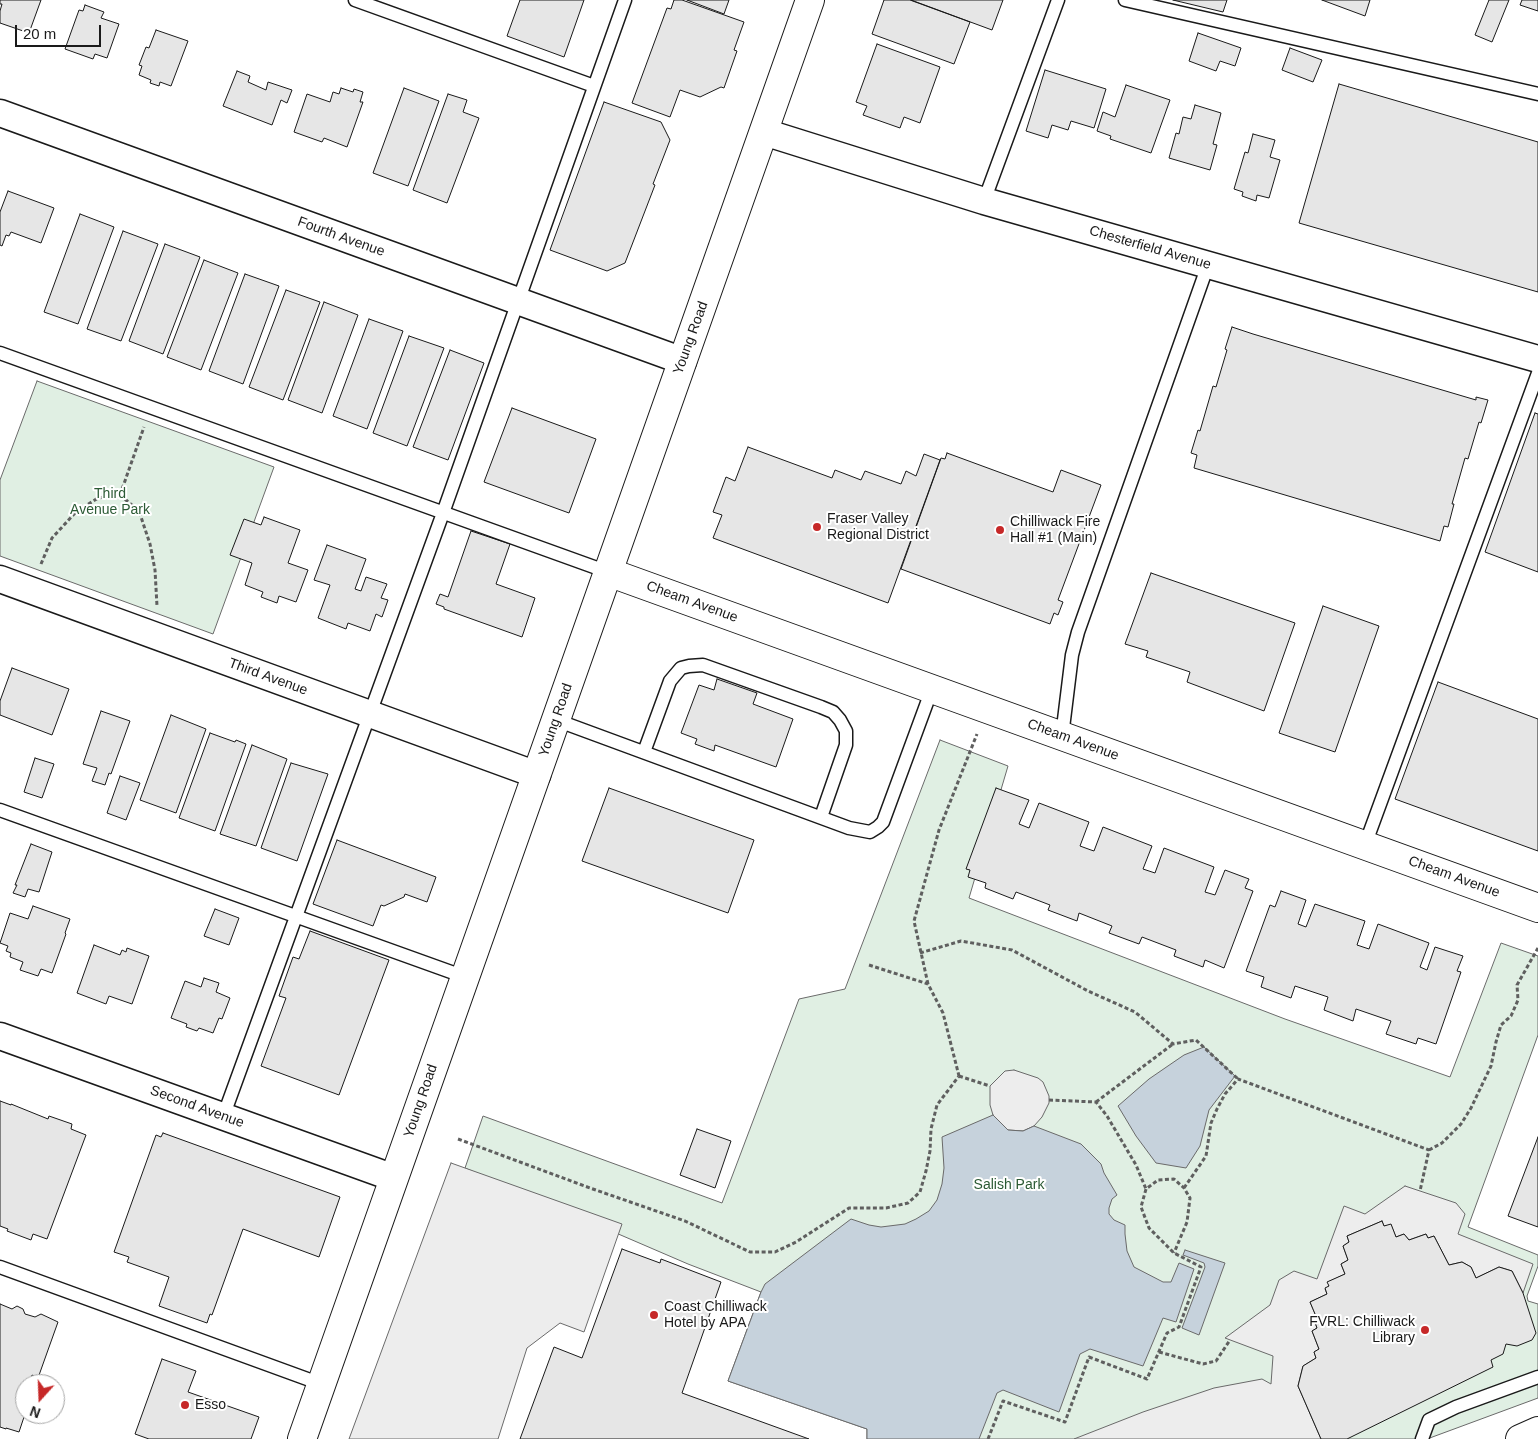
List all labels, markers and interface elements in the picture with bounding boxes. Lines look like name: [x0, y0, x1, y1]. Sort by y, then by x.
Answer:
scale bar: [18, 15, 104, 47]
text: 20 m: [23, 25, 56, 42]
street label: Fourth Avenue: [295, 213, 387, 261]
street label: Chesterfield Avenue: [1087, 223, 1213, 273]
street label: Young Road: [670, 299, 712, 377]
park label: Third Avenue Park: [70, 486, 150, 518]
place label: Fraser Valley Regional District: [827, 511, 929, 544]
place label: Chilliwack Fire Hall #1 (Main): [1010, 514, 1100, 546]
marker: Fraser Valley Regional District: [811, 521, 823, 533]
marker: Chilliwack Fire Hall #1 (Main): [994, 524, 1006, 536]
street label: Cheam Avenue: [644, 578, 740, 626]
street label: Third Avenue: [226, 655, 310, 699]
street label: Young Road: [536, 681, 576, 759]
street label: Cheam Avenue: [1025, 716, 1121, 764]
street label: Cheam Avenue: [1406, 853, 1502, 901]
street label: Young Road: [401, 1062, 441, 1140]
street label: Second Avenue: [148, 1082, 246, 1132]
park label: Salish Park: [974, 1177, 1044, 1193]
place label: Coast Chilliwack Hotel by APA: [664, 1299, 767, 1331]
marker: Coast Chilliwack Hotel by APA: [648, 1309, 660, 1321]
place label: FVRL: Chilliwack Library: [1309, 1314, 1415, 1346]
marker: FVRL: Chilliwack Library: [1419, 1324, 1431, 1336]
north arrow: [15, 1374, 65, 1424]
place label: Esso: [195, 1397, 226, 1413]
marker: Esso: [179, 1399, 191, 1411]
text: N: [28, 1403, 43, 1421]

